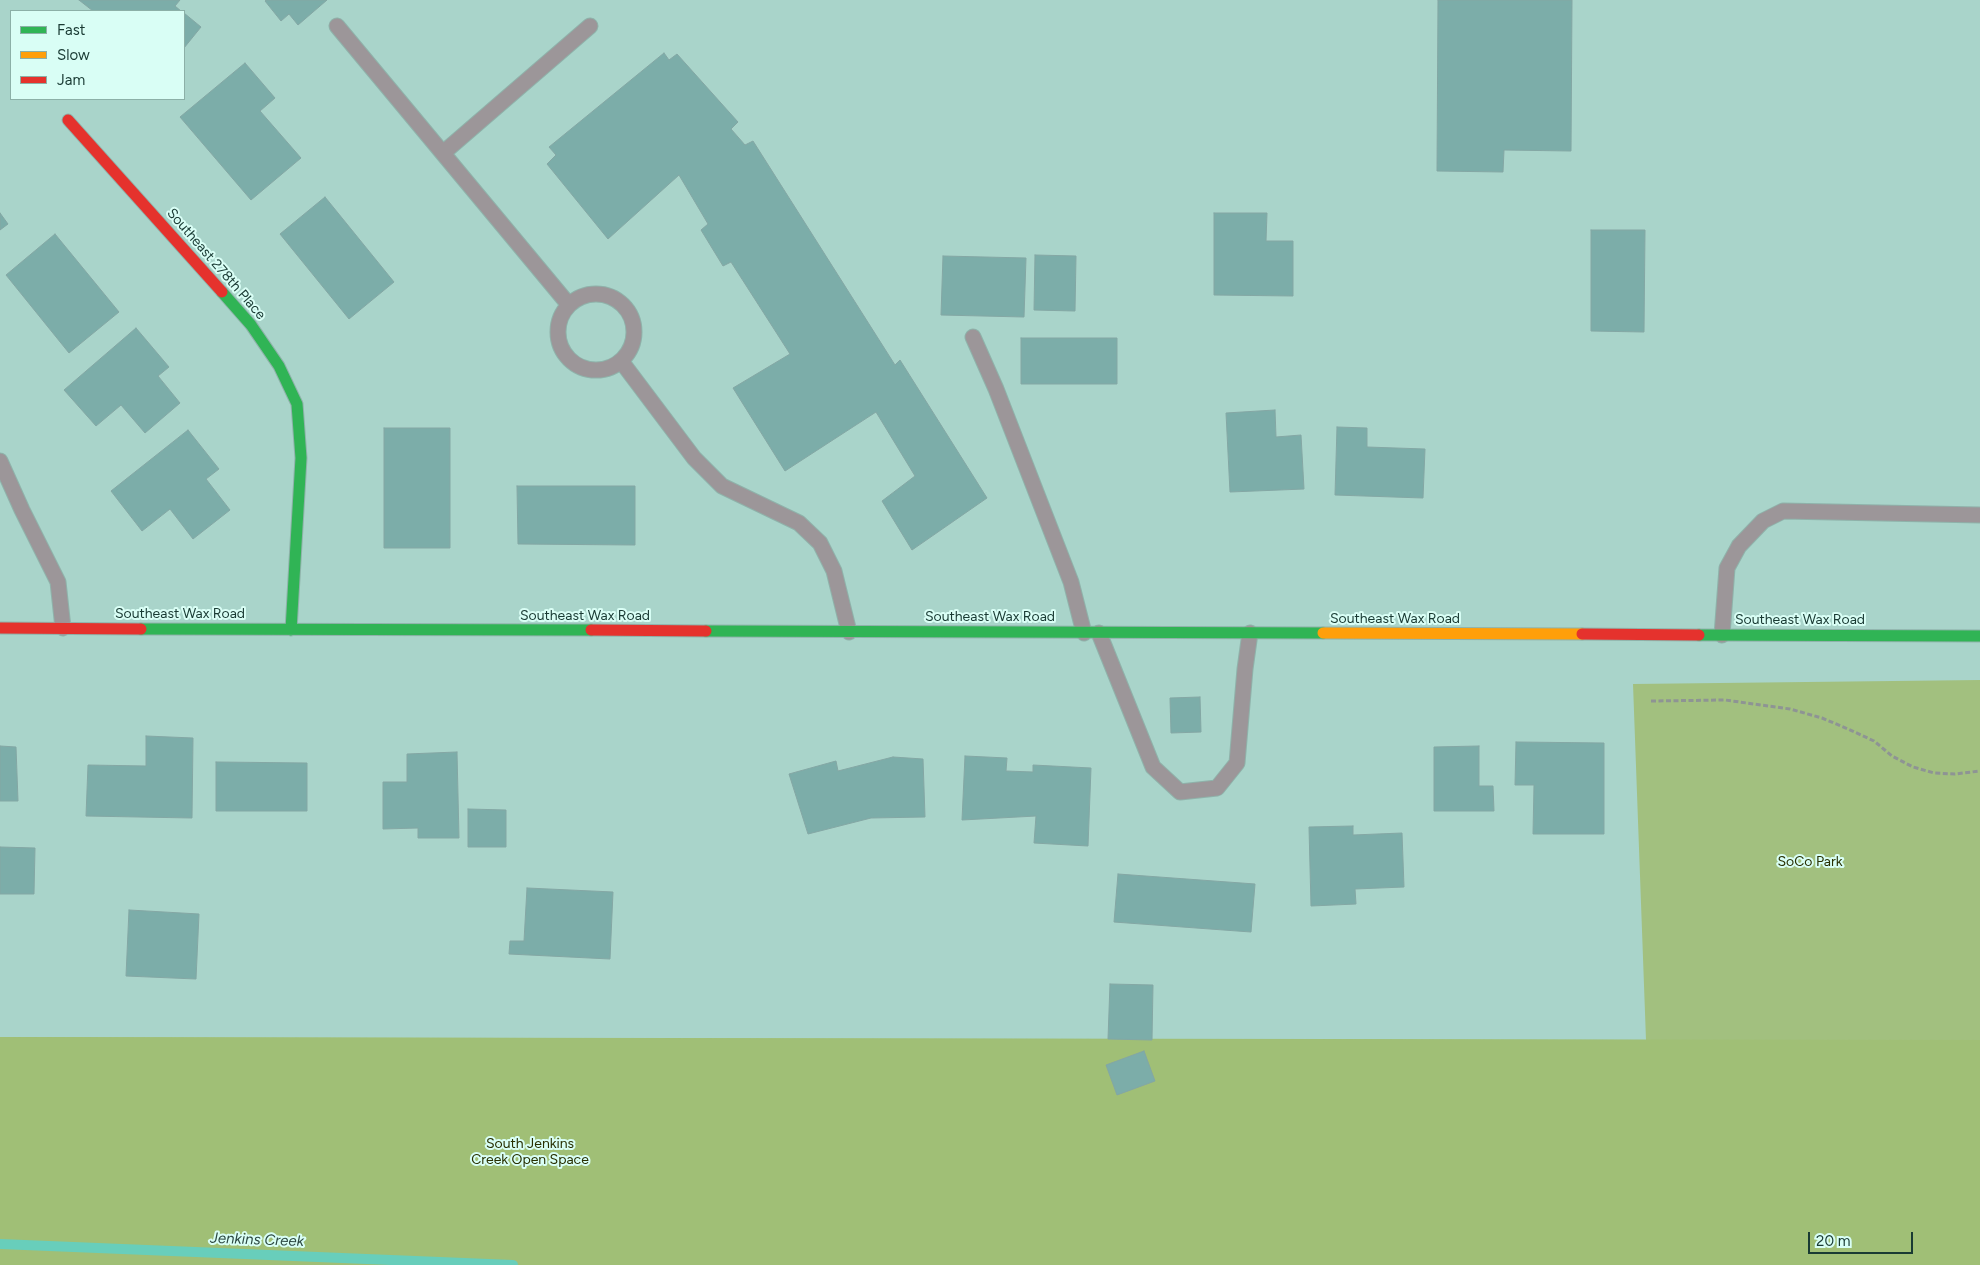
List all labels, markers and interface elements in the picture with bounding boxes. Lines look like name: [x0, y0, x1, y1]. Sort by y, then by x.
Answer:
legend: [10, 10, 185, 100]
text: Fast: [57, 21, 85, 39]
text: Slow: [57, 46, 90, 64]
text: Jam: [57, 71, 85, 89]
street label: Southeast 278th Place: [163, 205, 269, 323]
street label: Southeast Wax Road: [115, 606, 245, 622]
street label: Southeast Wax Road: [520, 608, 650, 624]
street label: Southeast Wax Road: [925, 609, 1055, 625]
street label: Southeast Wax Road: [1330, 611, 1460, 627]
street label: Southeast Wax Road: [1735, 612, 1865, 628]
park label: SoCo Park: [1777, 854, 1843, 870]
park label: South Jenkins Creek Open Space: [471, 1136, 589, 1168]
scale bar: [1810, 1222, 1915, 1254]
water label: Jenkins Creek: [210, 1229, 304, 1251]
text: 20 m: [1816, 1232, 1850, 1250]

